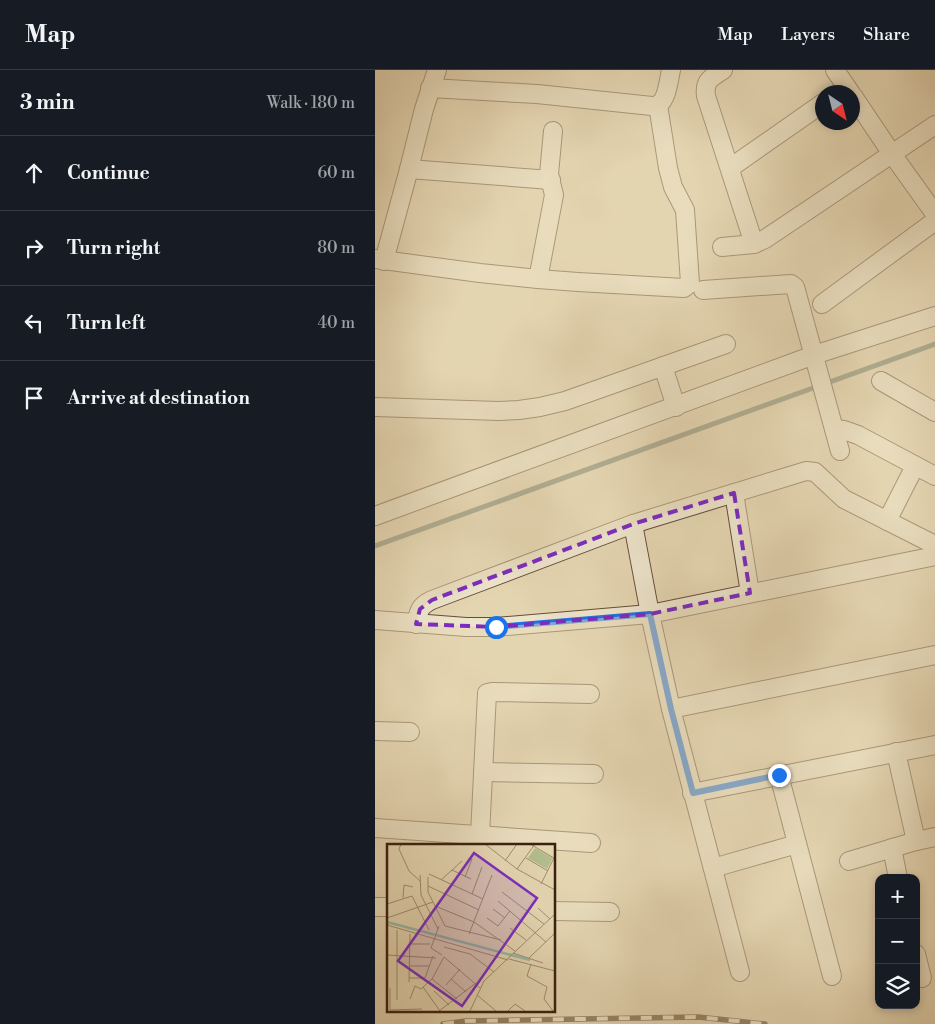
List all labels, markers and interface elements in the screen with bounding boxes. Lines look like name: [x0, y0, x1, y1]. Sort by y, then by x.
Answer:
text: Map: [25, 20, 75, 50]
text: Map: [718, 23, 753, 46]
text: Layers: [781, 23, 835, 46]
text: Share: [863, 23, 910, 46]
north arrow: [815, 85, 860, 130]
text: 3 min: [20, 90, 75, 116]
text: Walk · 180 m: [267, 93, 355, 113]
icon: ahead: [20, 159, 48, 187]
text: Continue: [67, 161, 150, 185]
text: 60 m: [317, 163, 355, 183]
icon: right: [20, 234, 48, 262]
text: Turn right: [67, 236, 160, 260]
text: 80 m: [317, 238, 355, 258]
icon: left: [20, 309, 48, 337]
text: Turn left: [67, 311, 146, 335]
text: 40 m: [318, 313, 355, 333]
icon: arrive: [20, 384, 48, 412]
text: Arrive at destination: [67, 386, 250, 410]
route start: [485, 616, 508, 639]
route end: [768, 764, 791, 787]
inset map: [387, 844, 555, 1012]
map controls: [875, 874, 920, 1009]
button: +: [875, 874, 920, 919]
button: −: [875, 919, 920, 964]
button: layers: [875, 964, 920, 1009]

